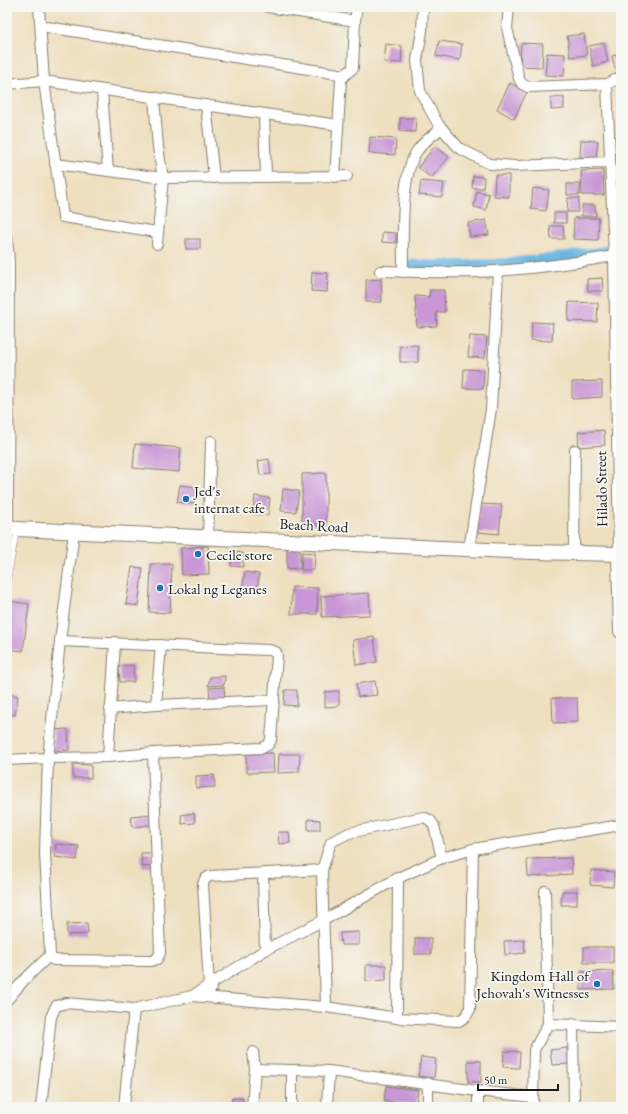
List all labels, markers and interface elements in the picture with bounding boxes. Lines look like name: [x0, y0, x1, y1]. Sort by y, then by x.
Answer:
street label: Hilado Street: [591, 450, 611, 527]
place label: Jed's internat cafe: [192, 481, 265, 517]
marker: Jed's internat cafe: [181, 494, 191, 504]
street label: Beach Road: [279, 514, 349, 536]
place label: Cecile store: [206, 545, 273, 564]
marker: Cecile store: [193, 549, 203, 559]
place label: Lokal ng Leganes: [168, 579, 267, 598]
marker: Lokal ng Leganes: [155, 583, 165, 593]
place label: Kingdom Hall of Jehovah's Witnesses: [474, 966, 591, 1002]
marker: Kingdom Hall of Jehovah's Witnesses: [592, 979, 602, 989]
scale bar: [478, 1066, 558, 1092]
text: 50 m: [484, 1072, 508, 1088]

